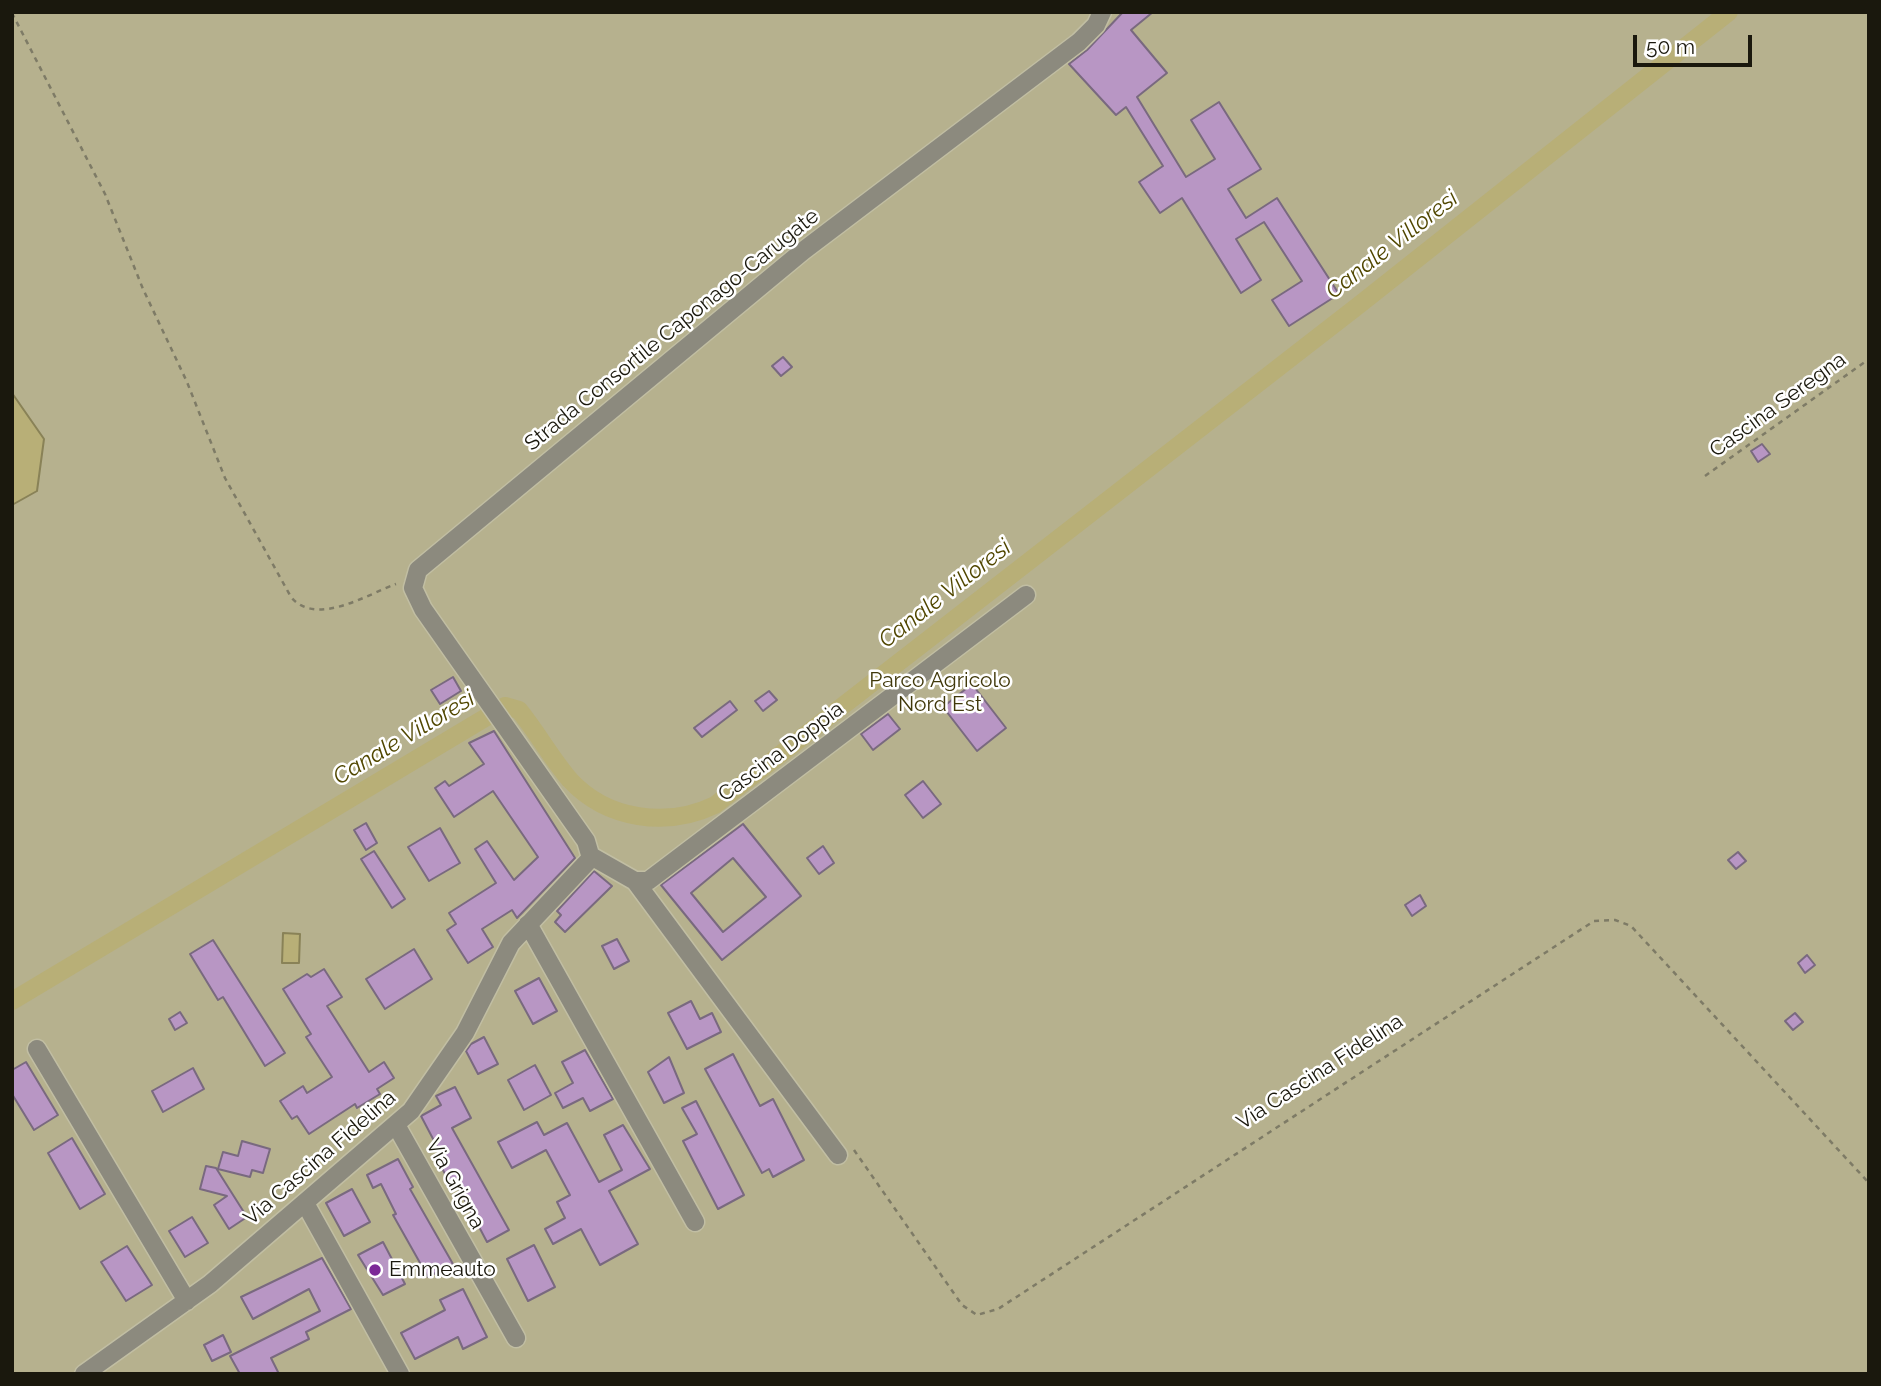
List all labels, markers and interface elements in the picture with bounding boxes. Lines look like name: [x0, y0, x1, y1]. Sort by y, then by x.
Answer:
scale bar: [1636, 21, 1755, 65]
text: 50 m: [1646, 34, 1695, 59]
water label: Canale Villoresi: [1320, 185, 1464, 305]
street label: Strada Consortile Caponago-Carugate: [520, 203, 824, 457]
street label: Cascina Seregna: [1705, 347, 1851, 463]
water label: Canale Villoresi: [873, 534, 1017, 654]
park label: Parco Agricolo Nord Est: [869, 668, 1011, 718]
water label: Canale Villoresi: [328, 685, 480, 791]
street label: Cascina Doppia: [713, 697, 849, 807]
street label: Via Cascina Fidelina: [1232, 1009, 1408, 1135]
street label: Via Cascina Fidelina: [239, 1085, 401, 1231]
street label: Via Grigna: [420, 1134, 490, 1234]
place label: Emmeauto: [389, 1257, 496, 1283]
marker: Emmeauto: [367, 1262, 383, 1278]

